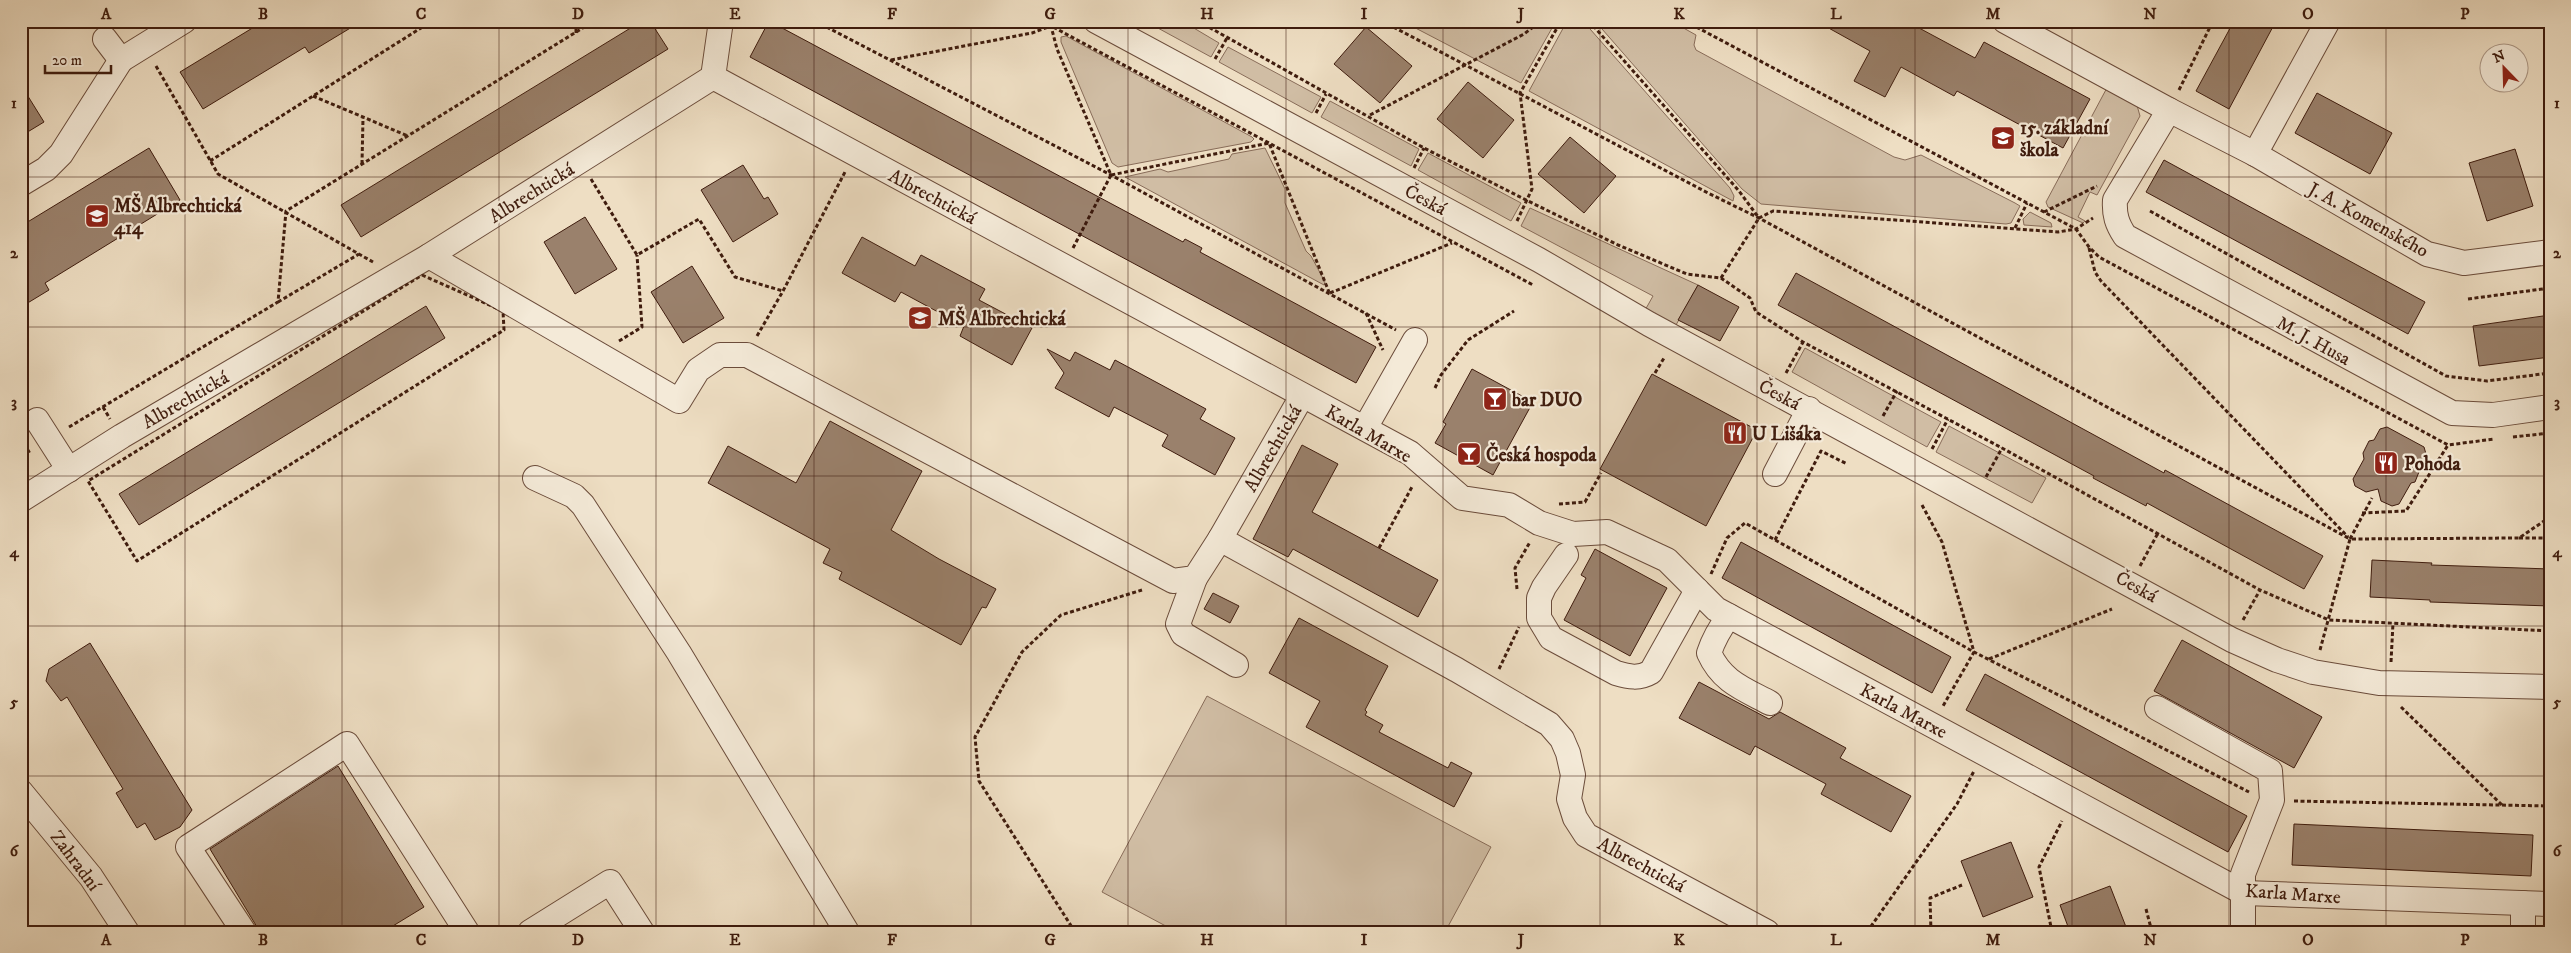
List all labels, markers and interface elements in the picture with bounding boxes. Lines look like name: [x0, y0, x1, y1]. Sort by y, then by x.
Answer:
text: A: [100, 4, 112, 24]
text: B: [258, 4, 268, 24]
text: C: [416, 4, 426, 24]
text: D: [572, 4, 584, 24]
text: E: [729, 4, 741, 24]
text: F: [887, 4, 897, 24]
text: G: [1044, 4, 1056, 24]
text: H: [1200, 4, 1214, 24]
text: I: [1361, 4, 1368, 24]
text: J: [1516, 4, 1525, 24]
text: K: [1673, 4, 1685, 24]
text: L: [1830, 4, 1842, 24]
text: M: [1986, 4, 2001, 24]
text: N: [2143, 4, 2157, 24]
text: O: [2302, 4, 2314, 24]
text: P: [2460, 4, 2470, 24]
scale bar: [45, 42, 111, 74]
north arrow: [2478, 42, 2528, 92]
text: N: [2491, 46, 2509, 67]
text: 20 m: [52, 51, 82, 70]
text: 1: [11, 93, 17, 113]
text: 1: [2554, 93, 2560, 113]
place label: 15. základní škola: [2020, 117, 2110, 162]
school or university icon: 15. základní škola: [1990, 125, 2016, 151]
street label: Albrechtická: [485, 158, 579, 229]
street label: Albrechtická: [884, 165, 980, 230]
street label: J. A. Komenského: [2302, 177, 2432, 263]
street label: Česká: [1400, 178, 1451, 221]
place label: MŠ Albrechtická 414: [114, 193, 243, 240]
school or university icon: MŠ Albrechtická 414: [84, 203, 110, 229]
text: 2: [10, 243, 19, 263]
text: 2: [2553, 243, 2562, 263]
school or university icon: MŠ Albrechtická: [907, 305, 933, 331]
place label: MŠ Albrechtická: [938, 306, 1067, 331]
street label: M. J. Husa: [2272, 312, 2354, 371]
street label: Albrechtická: [138, 366, 233, 434]
street label: Česká: [1754, 373, 1805, 416]
bar icon: bar DUO: [1482, 386, 1508, 412]
place label: bar DUO: [1511, 389, 1582, 412]
text: 3: [11, 392, 17, 412]
text: 3: [2554, 392, 2560, 412]
street label: Karla Marxe: [1321, 400, 1416, 468]
street label: Albrechtická: [1239, 401, 1307, 496]
restaurant icon: U Lišáka: [1722, 420, 1748, 446]
place label: U Lišáka: [1752, 423, 1822, 446]
bar icon: Česká hospoda: [1456, 441, 1482, 467]
place label: Česká hospoda: [1486, 442, 1597, 467]
restaurant icon: Pohoda: [2373, 450, 2399, 476]
place label: Pohoda: [2404, 453, 2461, 476]
text: 4: [8, 542, 19, 562]
text: 4: [2551, 542, 2562, 562]
street label: Česká: [2111, 565, 2162, 608]
street label: Karla Marxe: [1856, 679, 1951, 744]
text: 5: [9, 692, 18, 712]
text: 5: [2552, 692, 2561, 712]
street label: Zahradní: [45, 826, 106, 897]
street label: Albrechtická: [1593, 833, 1689, 898]
text: 6: [10, 841, 20, 861]
text: 6: [2553, 841, 2563, 861]
street label: Karla Marxe: [2244, 880, 2342, 909]
text: A: [100, 930, 112, 950]
text: B: [258, 930, 268, 950]
text: C: [416, 930, 426, 950]
text: D: [572, 930, 584, 950]
text: E: [729, 930, 741, 950]
text: F: [887, 930, 897, 950]
text: G: [1044, 930, 1056, 950]
text: H: [1200, 930, 1214, 950]
text: I: [1361, 930, 1368, 950]
text: J: [1516, 930, 1525, 950]
text: K: [1673, 930, 1685, 950]
text: L: [1830, 930, 1842, 950]
text: M: [1986, 930, 2001, 950]
text: N: [2143, 930, 2157, 950]
text: O: [2302, 930, 2314, 950]
text: P: [2460, 930, 2470, 950]

